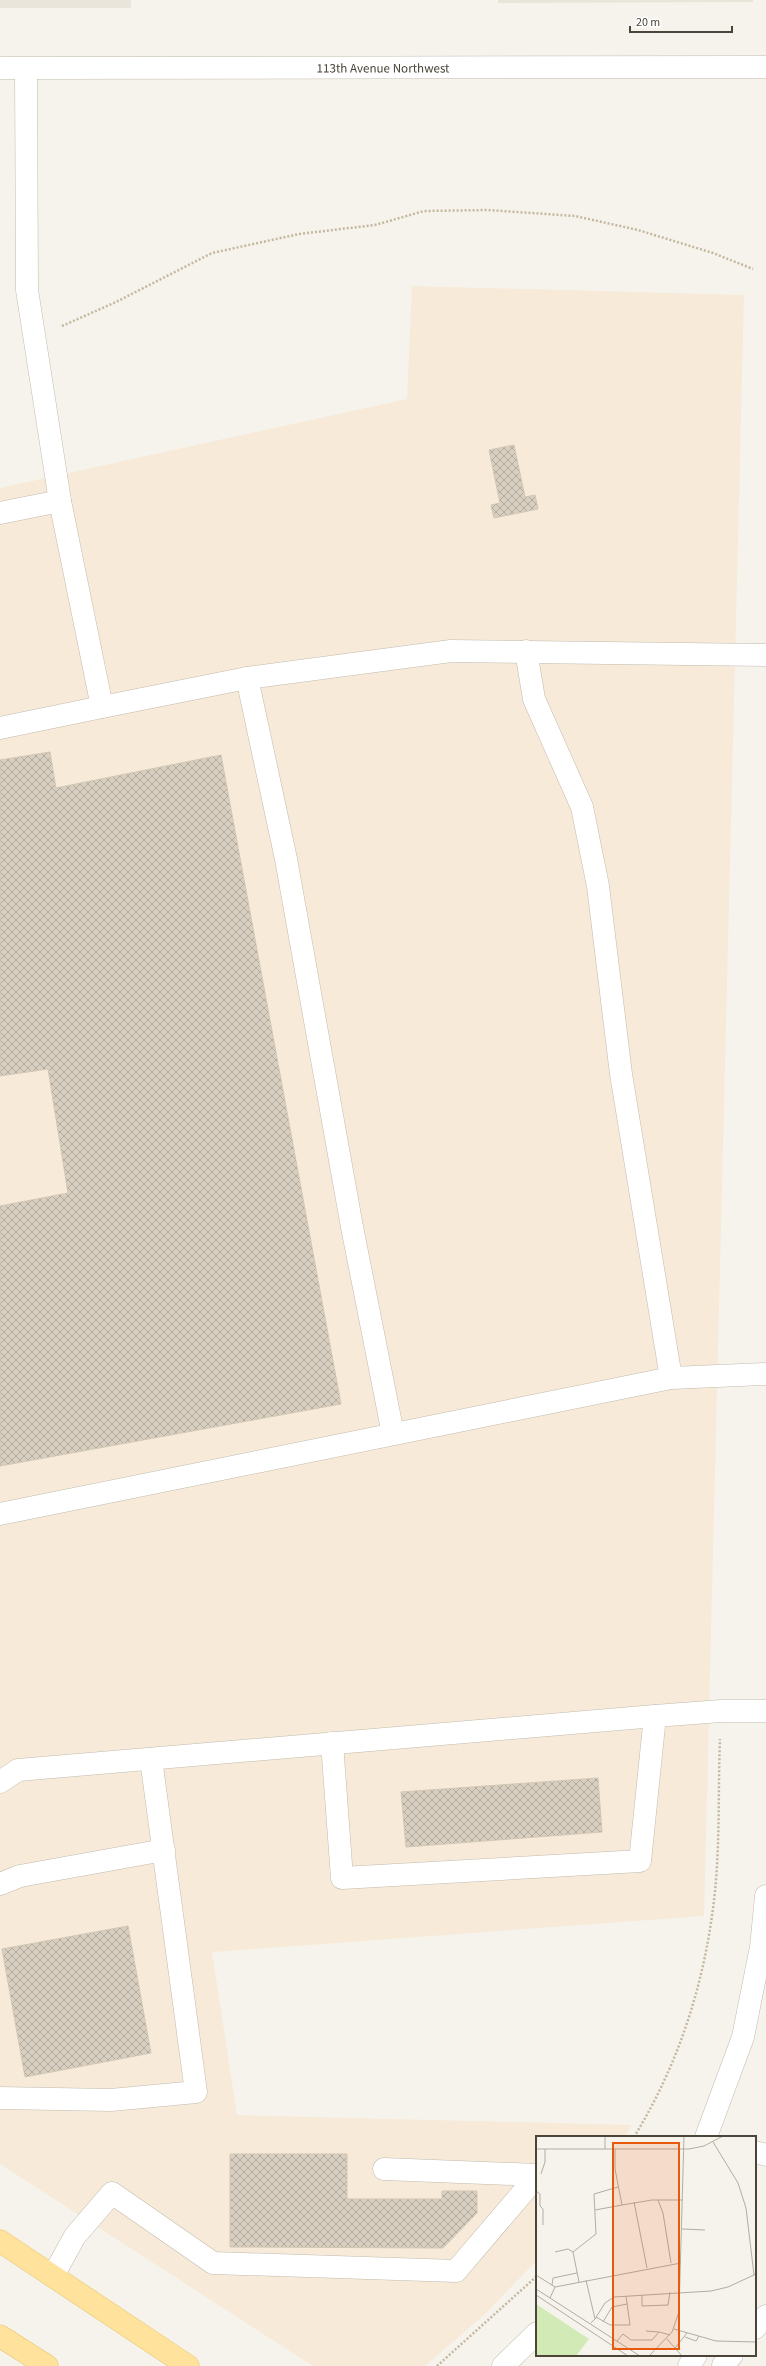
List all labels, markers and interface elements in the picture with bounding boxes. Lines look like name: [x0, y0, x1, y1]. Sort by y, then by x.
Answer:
scale bar: [630, 8, 732, 34]
text: 20 m: [636, 14, 660, 31]
street label: 113th Avenue Northwest: [316, 59, 450, 78]
inset map: [536, 2136, 756, 2356]

